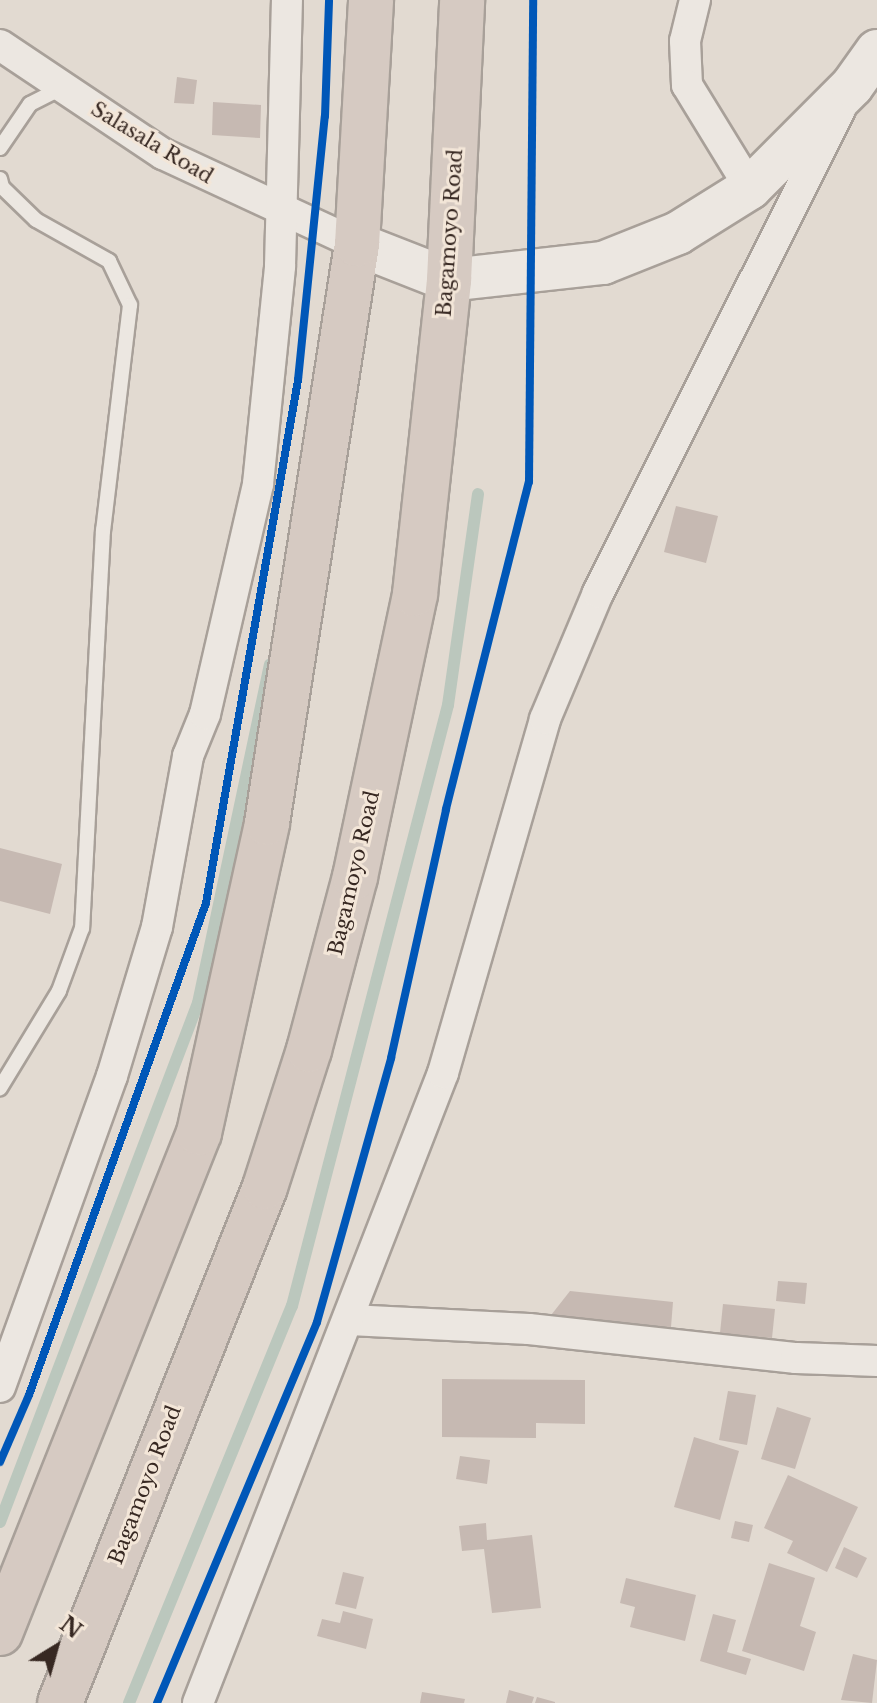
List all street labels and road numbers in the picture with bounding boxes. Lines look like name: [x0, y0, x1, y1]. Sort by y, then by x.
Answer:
street label: Salasala Road: [87, 97, 217, 189]
street label: Bagamoyo Road: [432, 148, 468, 318]
street label: Bagamoyo Road: [323, 788, 385, 958]
street label: Bagamoyo Road: [104, 1402, 186, 1568]

